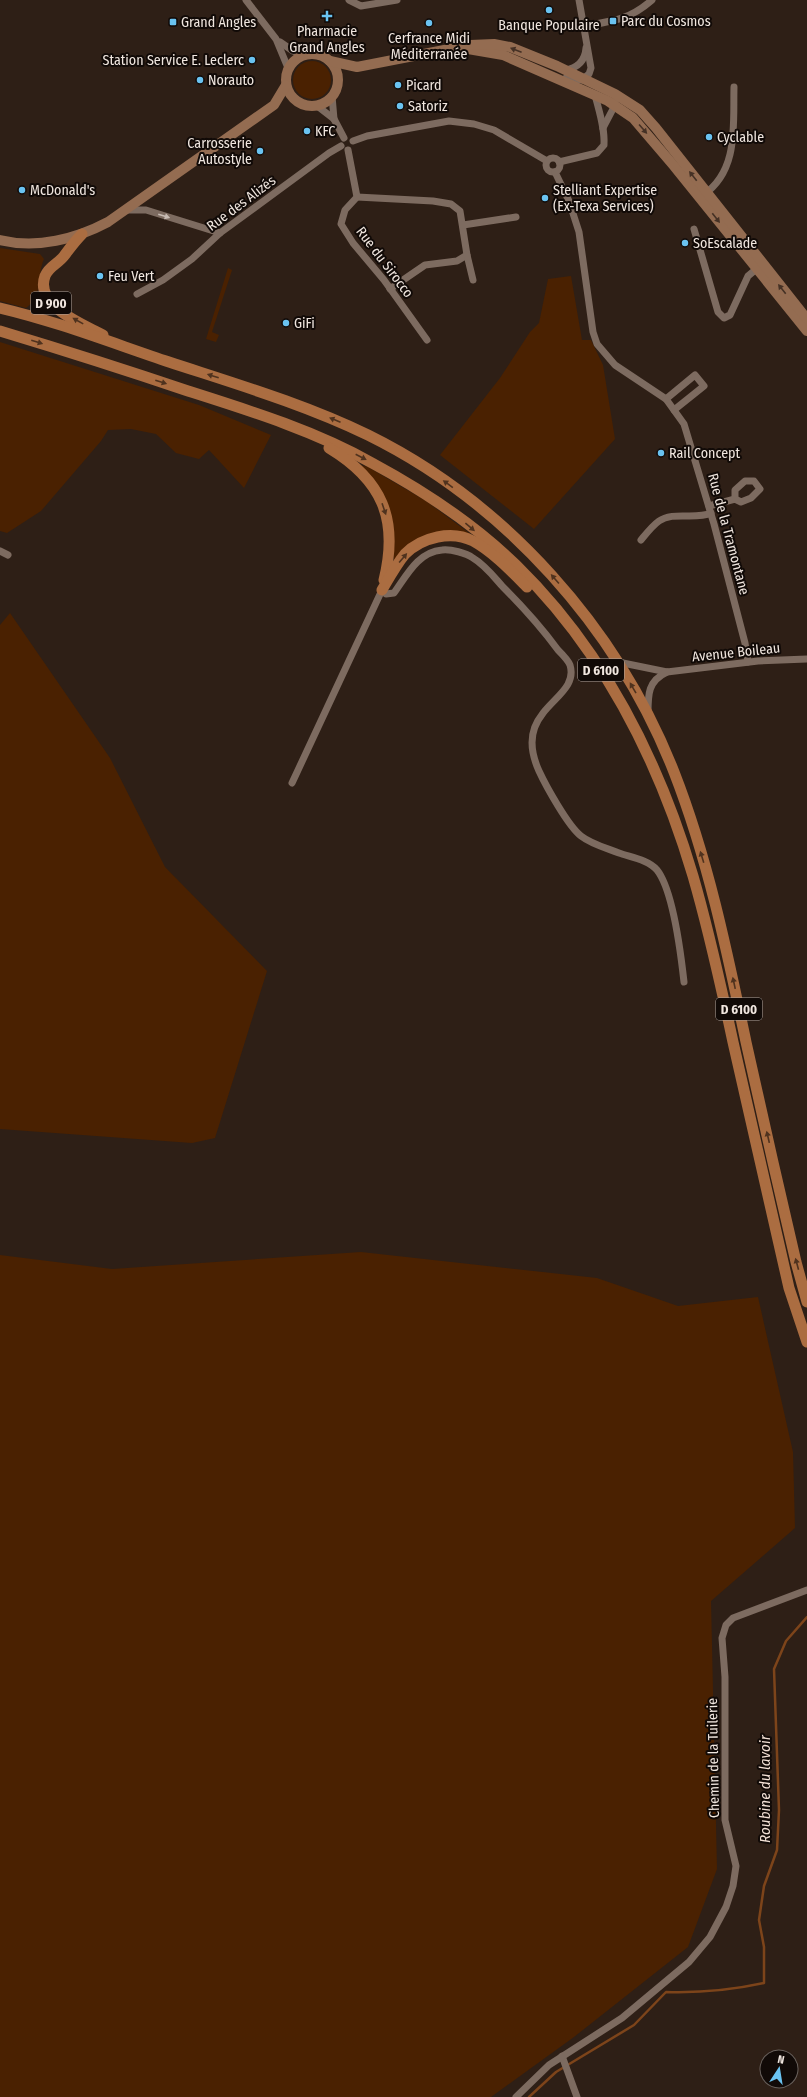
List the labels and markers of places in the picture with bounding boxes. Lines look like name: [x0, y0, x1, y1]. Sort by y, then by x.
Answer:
marker: Banque Populaire: [544, 5, 554, 15]
marker: Pharmacie Grand Angles: [322, 11, 332, 21]
place label: Parc du Cosmos: [621, 13, 711, 30]
place label: Grand Angles: [181, 14, 256, 31]
marker: Parc du Cosmos: [608, 16, 618, 26]
marker: Grand Angles: [168, 17, 178, 27]
place label: Banque Populaire: [498, 17, 600, 34]
marker: Cerfrance Midi Méditerranée: [424, 18, 434, 28]
place label: Pharmacie Grand Angles: [289, 23, 365, 56]
place label: Cerfrance Midi Méditerranée: [388, 30, 470, 63]
place label: Station Service E. Leclerc: [102, 52, 244, 69]
marker: Station Service E. Leclerc: [247, 55, 257, 65]
place label: Norauto: [208, 72, 254, 89]
marker: Norauto: [195, 75, 205, 85]
place label: Picard: [406, 77, 442, 94]
marker: Picard: [393, 80, 403, 90]
place label: Satoriz: [408, 98, 448, 115]
marker: Satoriz: [395, 101, 405, 111]
place label: KFC: [315, 123, 335, 140]
marker: KFC: [302, 126, 312, 136]
place label: Cyclable: [717, 129, 764, 146]
marker: Cyclable: [704, 132, 714, 142]
place label: Carrosserie Autostyle: [187, 135, 252, 168]
marker: Carrosserie Autostyle: [255, 146, 265, 156]
place label: McDonald's: [30, 182, 95, 199]
place label: Stelliant Expertise (Ex-Texa Services): [553, 182, 657, 215]
marker: McDonald's: [17, 185, 27, 195]
marker: Stelliant Expertise (Ex-Texa Services): [540, 193, 550, 203]
place label: SoEscalade: [693, 235, 757, 252]
marker: SoEscalade: [680, 238, 690, 248]
place label: Feu Vert: [108, 268, 155, 285]
marker: Feu Vert: [95, 271, 105, 281]
place label: GiFi: [294, 315, 315, 332]
marker: GiFi: [281, 318, 291, 328]
place label: Rail Concept: [669, 445, 741, 462]
marker: Rail Concept: [656, 448, 666, 458]

